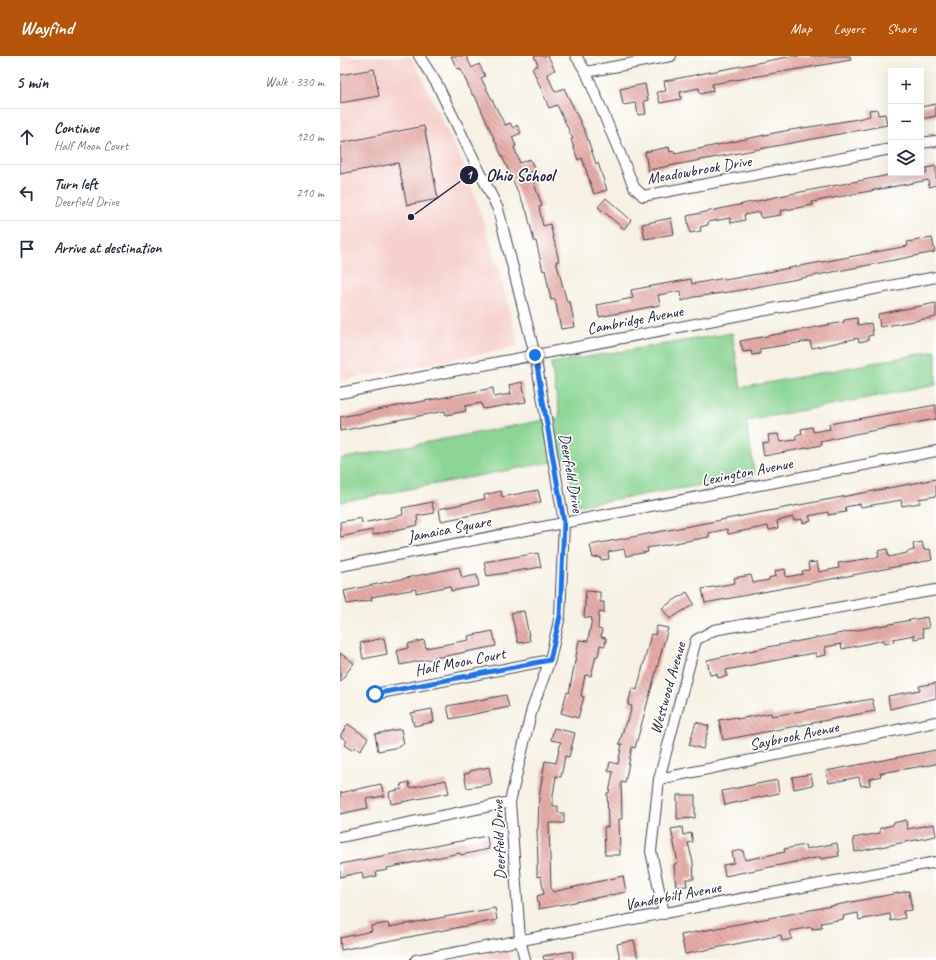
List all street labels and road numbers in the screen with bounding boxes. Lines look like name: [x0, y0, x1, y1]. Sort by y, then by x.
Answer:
street label: Meadowbrook Drive: [645, 151, 754, 189]
street label: Cambridge Avenue: [585, 301, 686, 339]
street label: Deerfield Drive: [554, 432, 588, 516]
street label: Lexington Avenue: [700, 453, 796, 491]
street label: Jamaica Square: [405, 511, 494, 547]
street label: Westwood Avenue: [645, 638, 691, 736]
street label: Half Moon Court: [413, 643, 508, 681]
street label: Saybrook Avenue: [748, 716, 842, 755]
street label: Deerfield Drive: [488, 798, 510, 880]
street label: Vanderbilt Avenue: [623, 877, 724, 915]

